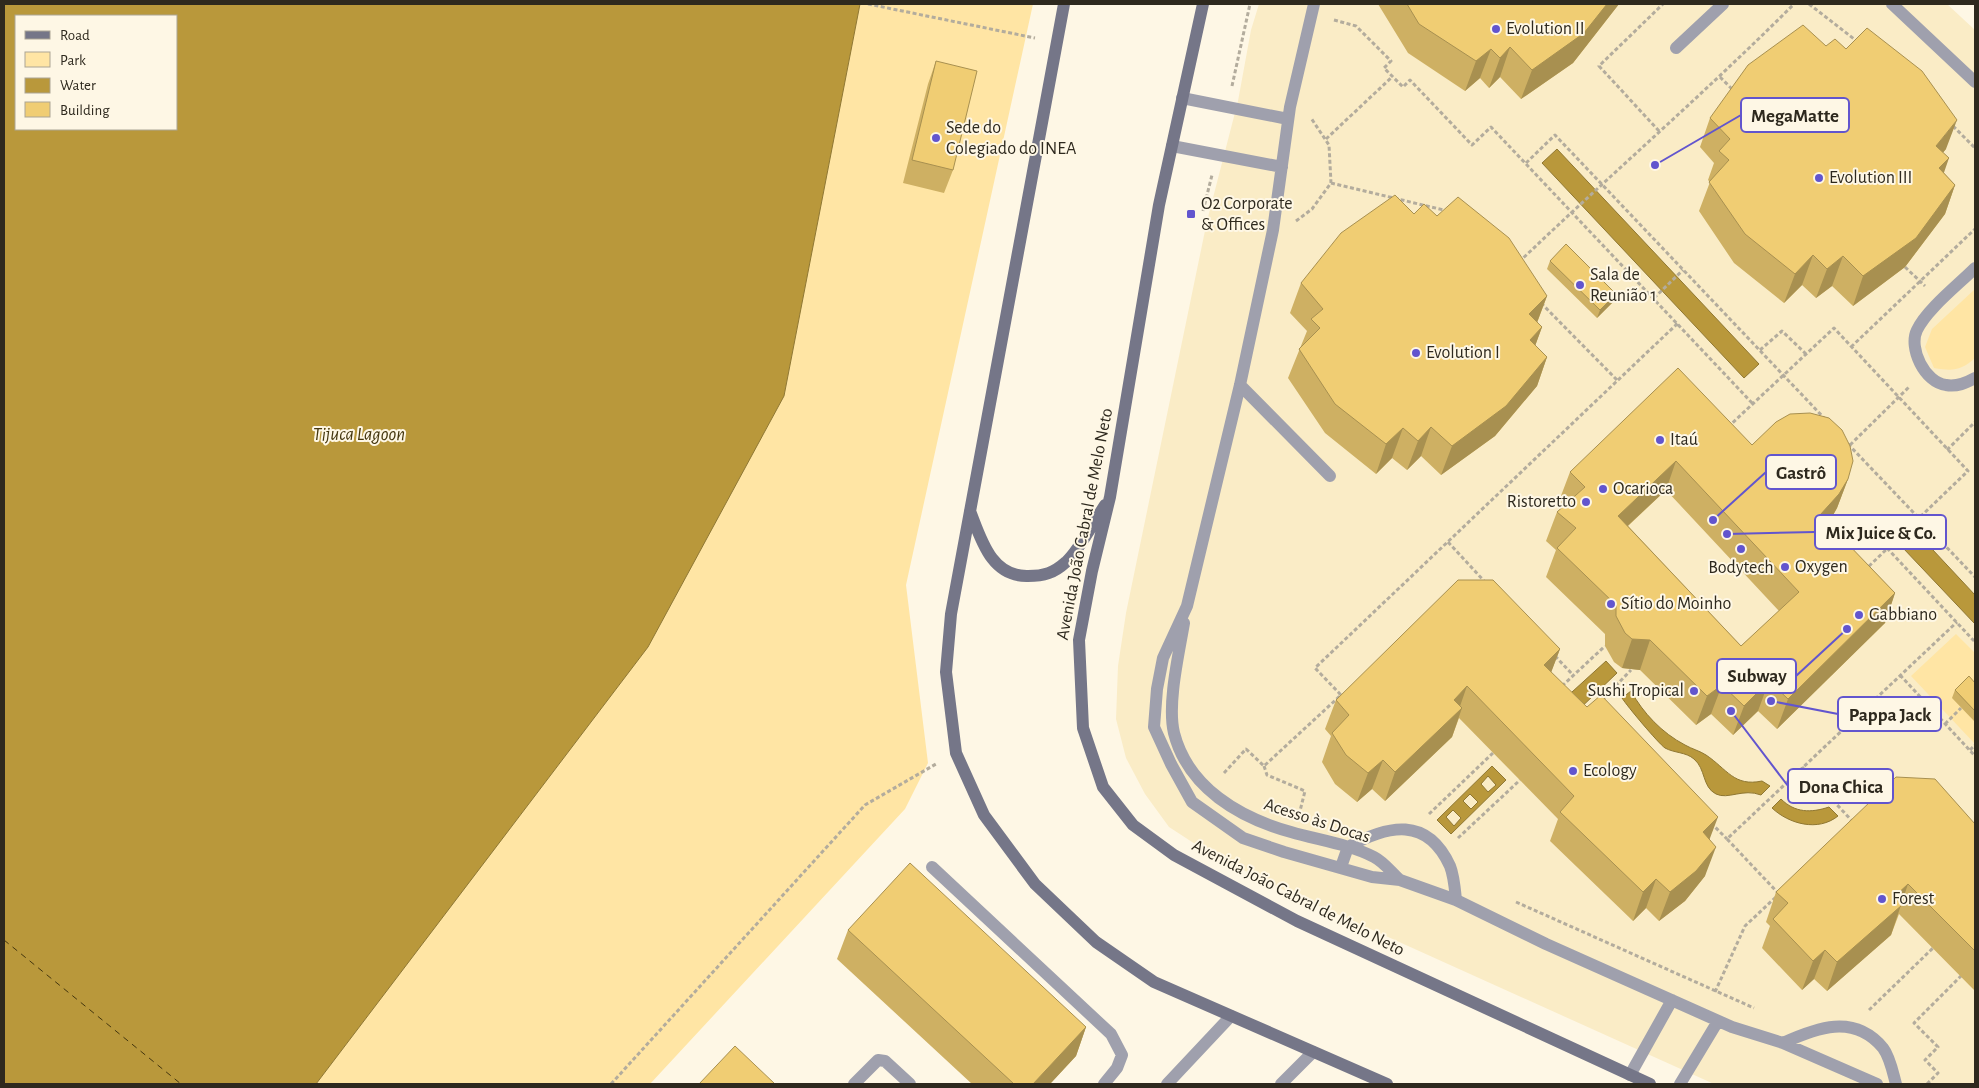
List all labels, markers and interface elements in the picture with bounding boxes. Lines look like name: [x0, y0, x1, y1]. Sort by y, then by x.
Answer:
legend: [15, 15, 178, 130]
place label: Evolution II: [1506, 20, 1585, 38]
marker: Evolution II: [1490, 23, 1502, 35]
text: Road: [60, 28, 90, 43]
text: Park: [60, 53, 86, 68]
text: Water: [60, 78, 96, 93]
callout: MegaMatte: [1741, 98, 1849, 132]
text: Building: [60, 103, 110, 118]
text: MegaMatte: [1751, 107, 1839, 126]
place label: Sede do Colegiado do INEA: [946, 119, 1077, 158]
marker: Sede do Colegiado do INEA: [930, 132, 942, 144]
place label: Evolution III: [1829, 169, 1912, 187]
marker: Evolution III: [1813, 172, 1825, 184]
place label: O2 Corporate & Offices: [1201, 195, 1293, 234]
marker: O2 Corporate & Offices: [1185, 208, 1197, 220]
place label: Sala de Reunião 1: [1590, 266, 1657, 305]
marker: Sala de Reunião 1: [1574, 279, 1586, 291]
place label: Evolution I: [1426, 344, 1500, 362]
marker: Evolution I: [1410, 347, 1422, 359]
street label: Avenida João Cabral de Melo Neto: [1054, 406, 1116, 641]
water label: Tijuca Lagoon: [313, 425, 405, 444]
place label: Itaú: [1670, 431, 1698, 449]
marker: Itaú: [1654, 434, 1666, 446]
callout: Gastrô: [1766, 455, 1836, 489]
text: Gastrô: [1776, 464, 1826, 483]
place label: Ocarioca: [1613, 480, 1673, 498]
marker: Ocarioca: [1597, 483, 1609, 495]
place label: Ristoretto: [1507, 493, 1576, 511]
marker: Ristoretto: [1580, 496, 1592, 508]
callout: Mix Juice & Co.: [1815, 515, 1946, 549]
text: Mix Juice & Co.: [1826, 524, 1936, 543]
marker: Bodytech: [1735, 543, 1747, 555]
place label: Oxygen: [1795, 558, 1848, 576]
place label: Bodytech: [1708, 559, 1774, 577]
marker: Oxygen: [1779, 561, 1791, 573]
place label: Sítio do Moinho: [1621, 595, 1732, 613]
marker: Sítio do Moinho: [1605, 598, 1617, 610]
place label: Gabbiano: [1869, 606, 1937, 624]
marker: Gabbiano: [1853, 609, 1865, 621]
callout: Subway: [1717, 659, 1796, 693]
text: Subway: [1727, 667, 1787, 686]
place label: Sushi Tropical: [1588, 682, 1684, 700]
marker: Sushi Tropical: [1688, 685, 1700, 697]
callout: Pappa Jack: [1838, 697, 1941, 731]
text: Pappa Jack: [1849, 706, 1932, 725]
place label: Ecology: [1583, 762, 1637, 780]
marker: Ecology: [1567, 765, 1579, 777]
callout: Dona Chica: [1788, 769, 1893, 803]
text: Dona Chica: [1799, 778, 1883, 797]
street label: Acesso às Docas: [1262, 795, 1372, 847]
street label: Avenida João Cabral de Melo Neto: [1189, 836, 1407, 960]
place label: Forest: [1892, 890, 1935, 908]
marker: Forest: [1876, 893, 1888, 905]

